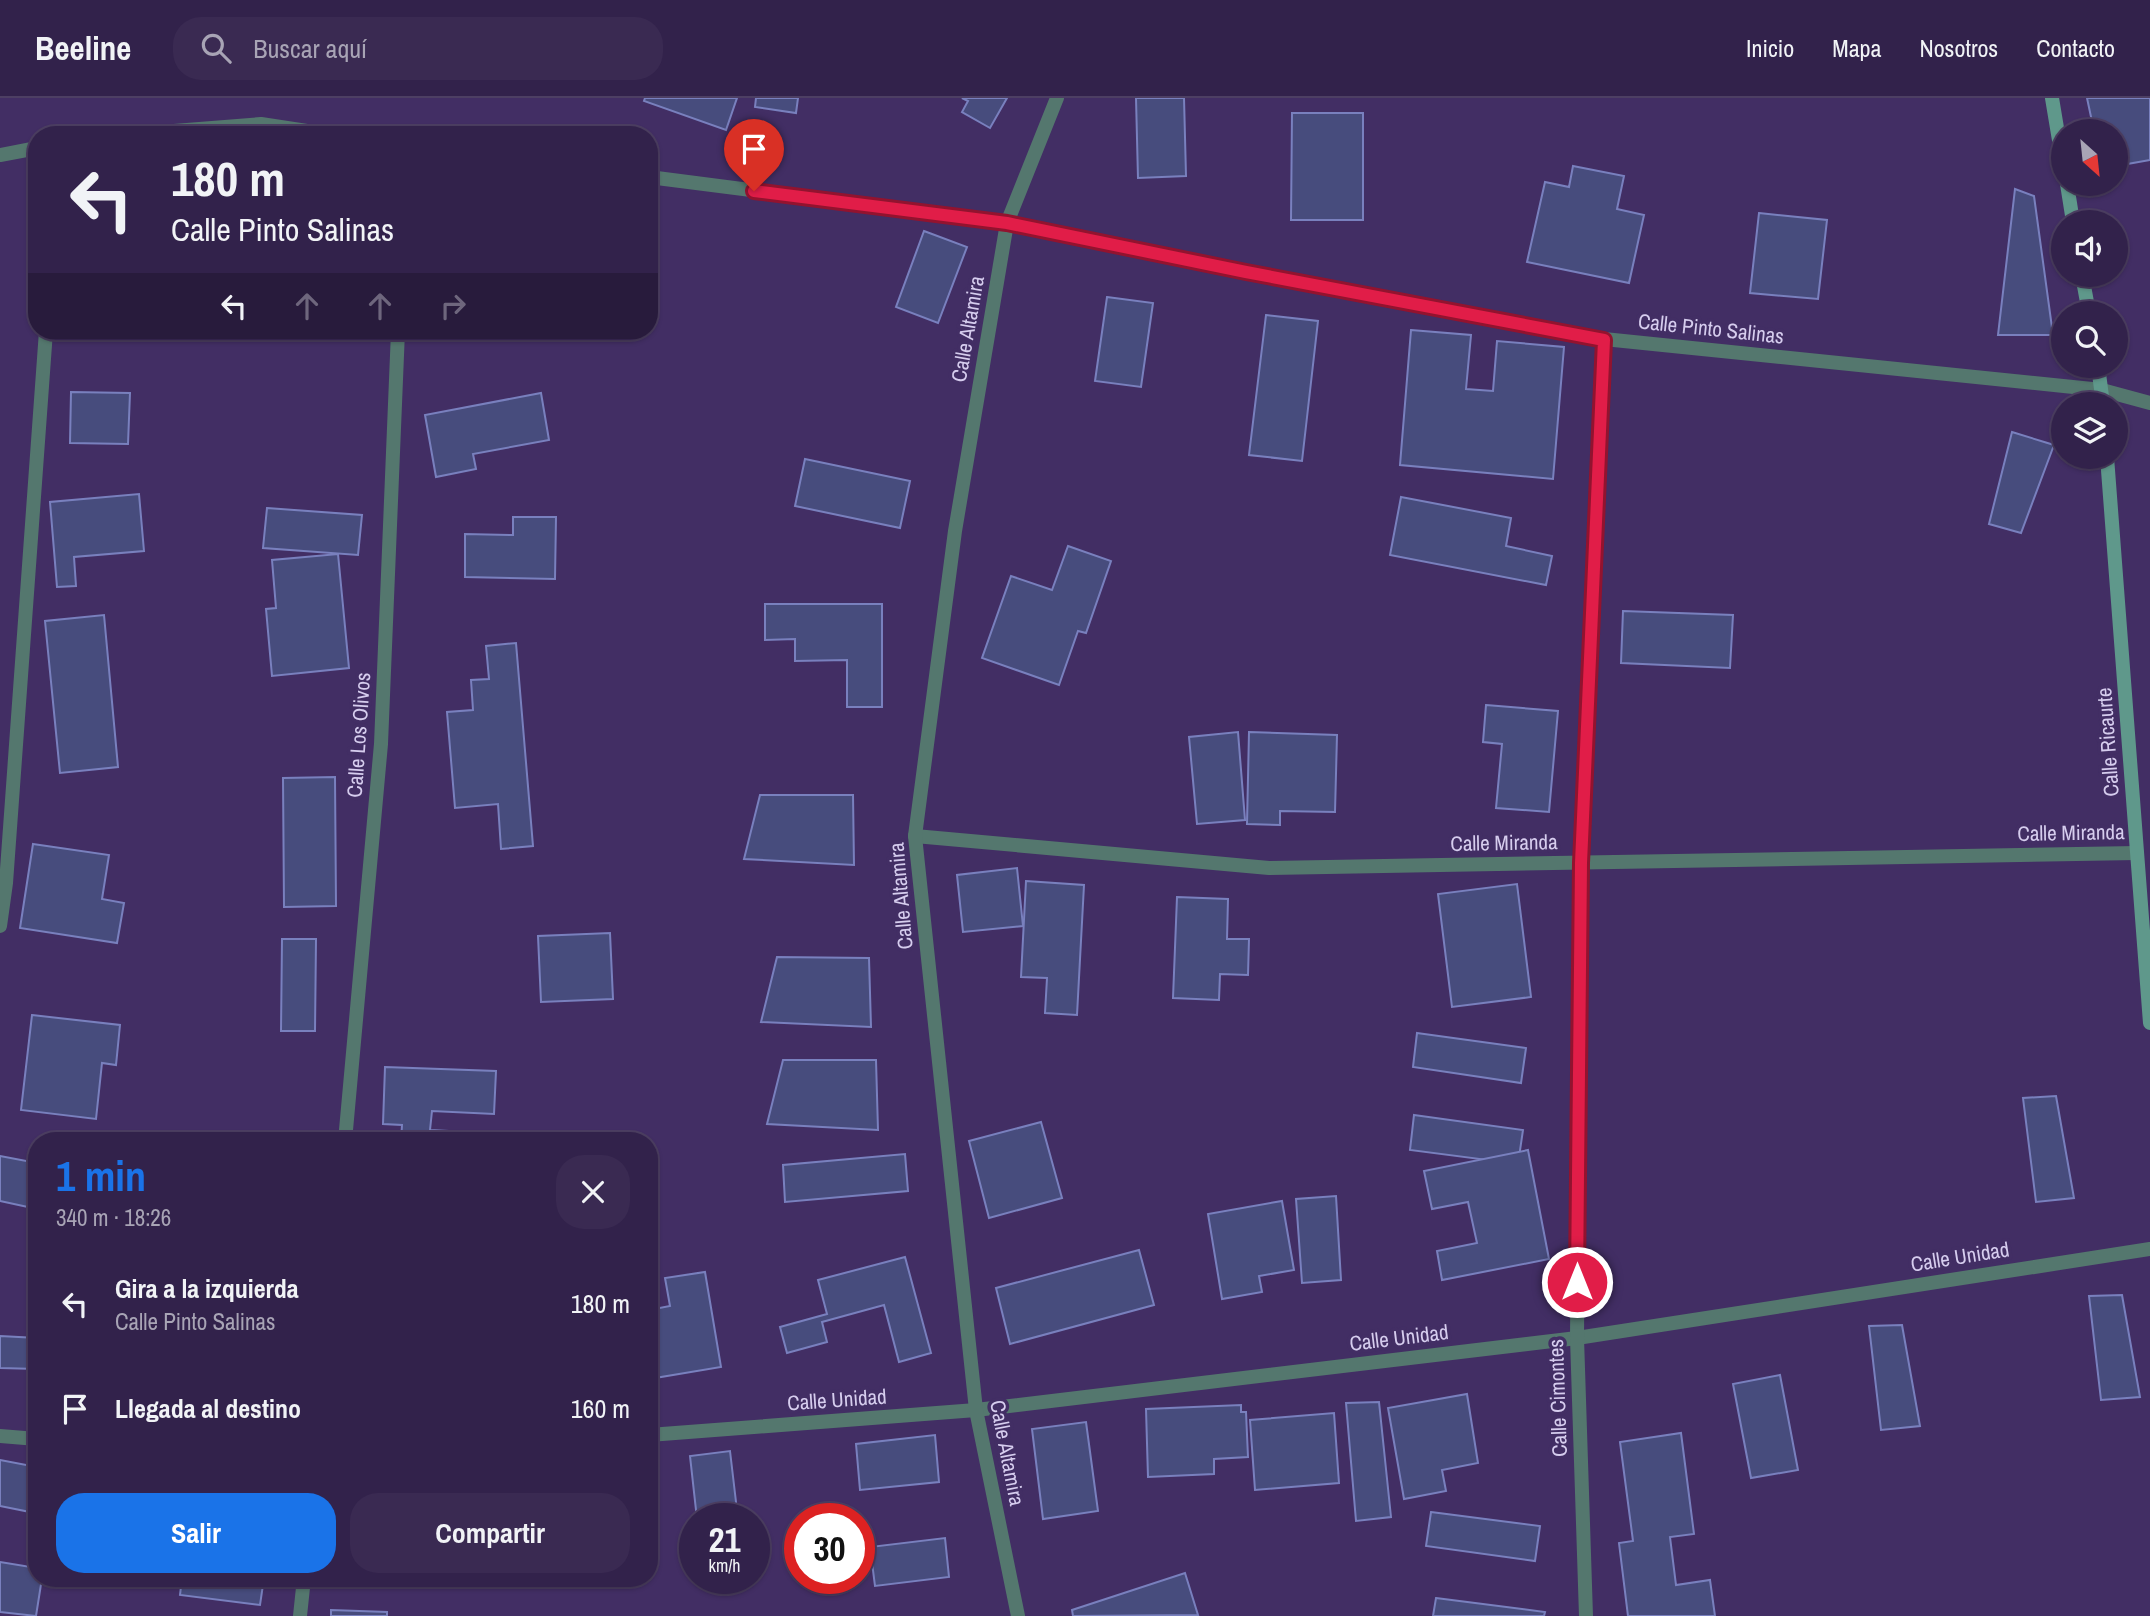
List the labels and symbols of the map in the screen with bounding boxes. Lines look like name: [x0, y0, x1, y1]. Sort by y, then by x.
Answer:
pin: [724, 119, 784, 191]
north arrow: [2051, 119, 2128, 196]
street label: Calle Altamira: [944, 273, 991, 384]
street label: Calle Pinto Salinas: [1637, 306, 1785, 351]
street label: Calle Los Olivos: [340, 671, 377, 799]
street label: Calle Ricaurte: [2089, 687, 2126, 797]
street label: Calle Miranda: [2017, 817, 2125, 848]
street label: Calle Miranda: [1450, 827, 1558, 858]
street label: Calle Altamira: [881, 841, 920, 951]
street label: Calle Unidad: [1908, 1234, 2011, 1279]
position arrow: [1540, 1245, 1614, 1319]
street label: Calle Unidad: [1348, 1317, 1450, 1358]
street label: Calle Cimontes: [1541, 1339, 1574, 1457]
street label: Calle Unidad: [786, 1382, 888, 1417]
street label: Calle Altamira: [983, 1398, 1032, 1509]
speed limit sign: 30: [784, 1503, 875, 1594]

